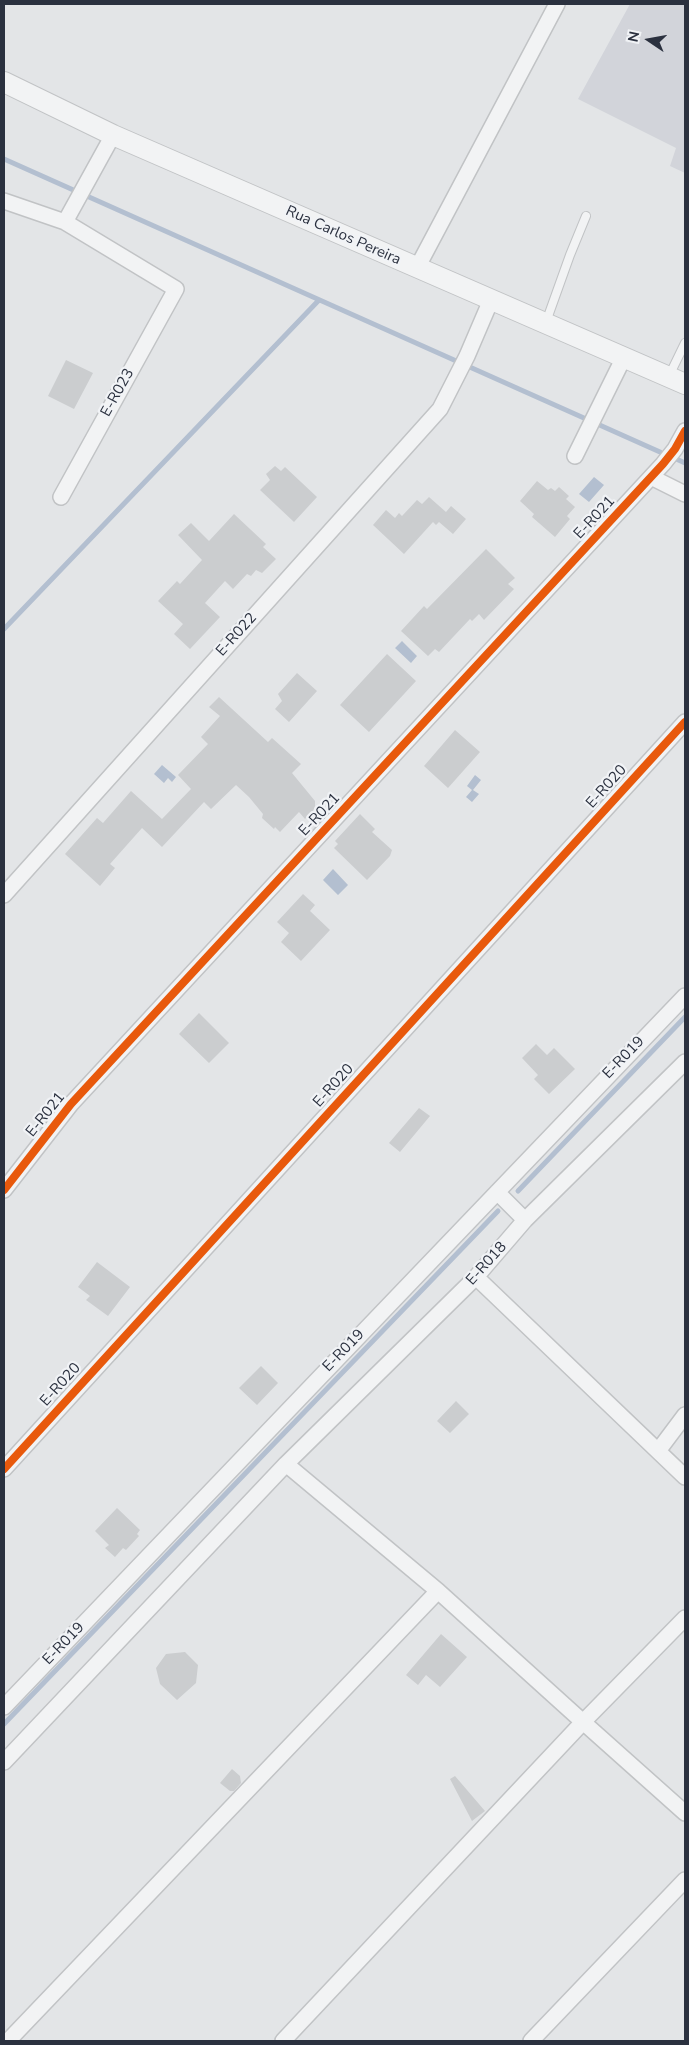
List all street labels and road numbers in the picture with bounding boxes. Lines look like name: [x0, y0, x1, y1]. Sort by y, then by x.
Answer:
street label: Rua Carlos Pereira: [283, 202, 403, 270]
street label: E-R023: [97, 366, 139, 420]
street label: E-R021: [571, 493, 619, 543]
street label: E-R022: [213, 610, 261, 660]
street label: E-R020: [583, 762, 631, 812]
street label: E-R021: [296, 790, 344, 840]
street label: E-R019: [599, 1033, 649, 1083]
street label: E-R020: [310, 1061, 358, 1111]
street label: E-R021: [23, 1089, 69, 1141]
street label: E-R018: [463, 1239, 511, 1289]
street label: E-R019: [319, 1326, 369, 1376]
street label: E-R020: [37, 1360, 85, 1410]
street label: E-R019: [39, 1619, 89, 1669]

